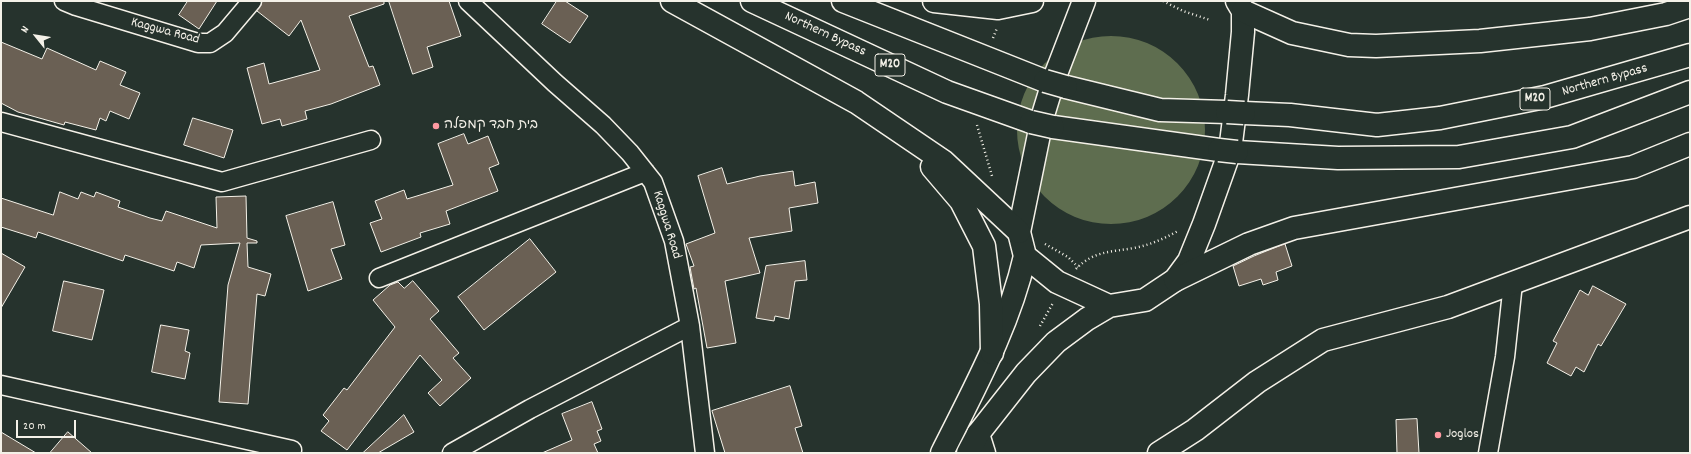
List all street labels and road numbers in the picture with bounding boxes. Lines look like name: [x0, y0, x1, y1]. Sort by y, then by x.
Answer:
street label: Northern Bypass: [782, 9, 868, 61]
street label: Kaggwa Road: [129, 15, 201, 49]
road number: M20: [875, 54, 905, 76]
street label: Northern Bypass: [1560, 61, 1650, 101]
road number: M20: [1520, 88, 1550, 110]
street label: Kaggwa Road: [648, 189, 684, 261]

